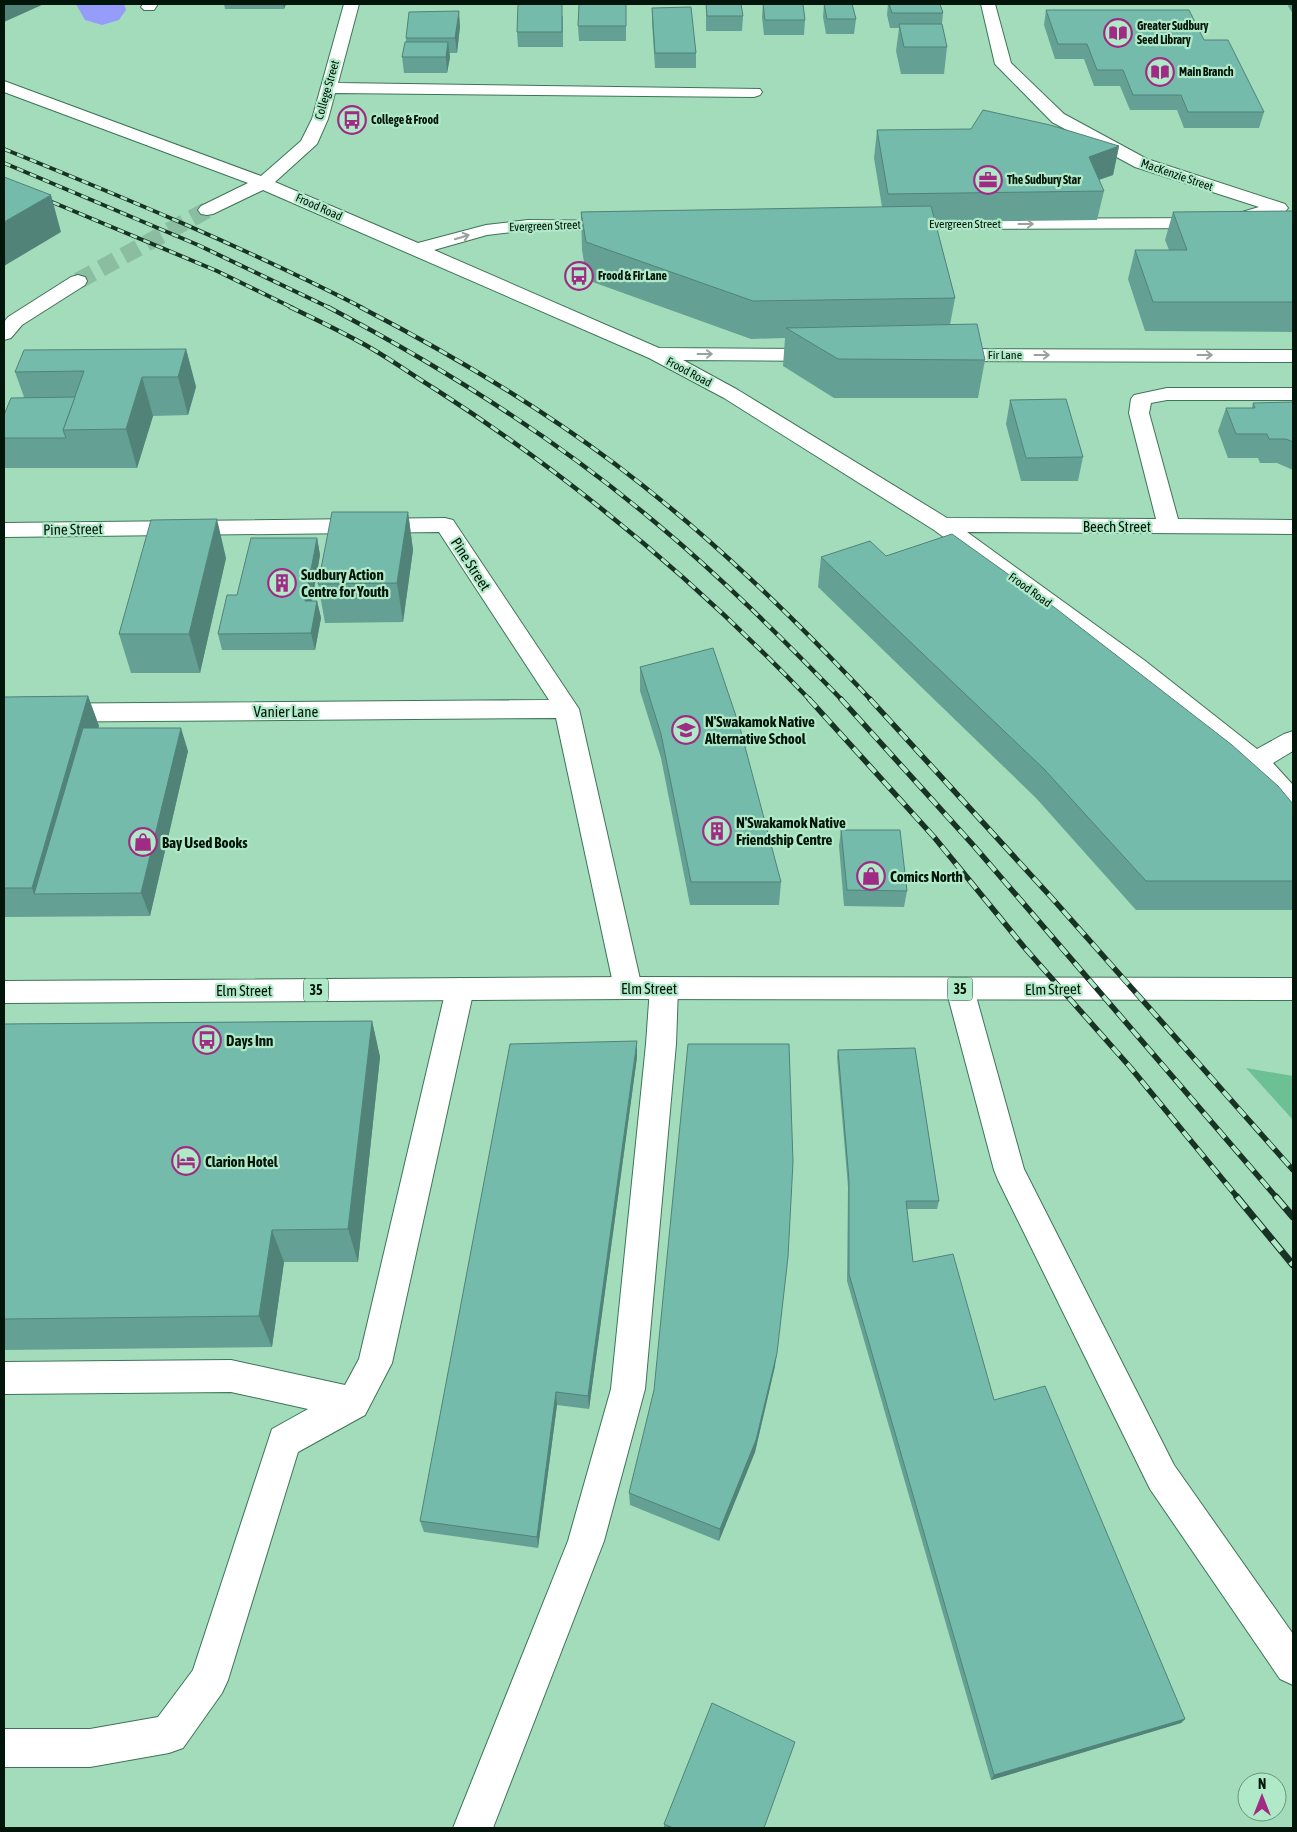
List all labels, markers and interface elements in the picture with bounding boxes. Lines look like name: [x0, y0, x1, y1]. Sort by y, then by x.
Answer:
library icon: Greater Sudbury Seed Library: [1103, 18, 1133, 48]
place label: Greater Sudbury Seed Library: [1137, 19, 1208, 47]
library icon: Main Branch: [1145, 57, 1175, 87]
street label: College Street: [312, 58, 342, 121]
place label: Main Branch: [1179, 65, 1234, 79]
bus stop icon: College & Frood: [337, 105, 367, 135]
place label: College & Frood: [371, 113, 439, 127]
street label: MacKenzie Street: [1139, 156, 1215, 194]
office icon: The Sudbury Star: [973, 165, 1003, 195]
place label: The Sudbury Star: [1007, 173, 1081, 187]
street label: Frood Road: [293, 191, 345, 223]
street label: Evergreen Street: [929, 217, 1001, 231]
street label: Evergreen Street: [509, 218, 582, 234]
one-way arrow: [1018, 219, 1034, 229]
one-way arrow: [454, 231, 470, 241]
bus stop icon: Frood & Fir Lane: [564, 261, 594, 291]
place label: Frood & Fir Lane: [598, 269, 667, 283]
street label: Fir Lane: [988, 348, 1022, 362]
one-way arrow: [696, 349, 713, 359]
one-way arrow: [1034, 350, 1050, 360]
one-way arrow: [1196, 350, 1213, 360]
street label: Frood Road: [664, 354, 714, 390]
street label: Beech Street: [1083, 518, 1151, 535]
street label: Pine Street: [43, 520, 103, 538]
street label: Pine Street: [448, 534, 494, 594]
place label: Sudbury Action Centre for Youth: [301, 566, 389, 600]
building icon: Sudbury Action Centre for Youth: [267, 568, 297, 598]
street label: Frood Road: [1006, 570, 1054, 610]
street label: Vanier Lane: [254, 703, 319, 720]
place label: N'Swakamok Native Alternative School: [704, 713, 815, 747]
school or university icon: N'Swakamok Native Alternative School: [671, 715, 701, 745]
place label: N'Swakamok Native Friendship Centre: [736, 814, 846, 848]
building icon: N'Swakamok Native Friendship Centre: [702, 816, 732, 846]
shop icon: Bay Used Books: [128, 827, 158, 857]
place label: Bay Used Books: [162, 834, 248, 851]
shop icon: Comics North: [856, 861, 886, 891]
place label: Comics North: [890, 868, 963, 885]
road number: 35: [304, 978, 328, 1002]
road number: 35: [948, 978, 972, 1001]
street label: Elm Street: [621, 980, 677, 997]
street label: Elm Street: [1025, 980, 1081, 998]
street label: Elm Street: [216, 982, 272, 999]
bus stop icon: Days Inn: [192, 1025, 222, 1055]
place label: Days Inn: [226, 1032, 273, 1049]
hotel icon: Clarion Hotel: [171, 1146, 201, 1176]
place label: Clarion Hotel: [205, 1153, 279, 1170]
north arrow: [1237, 1772, 1287, 1822]
text: N: [1258, 1776, 1266, 1792]

